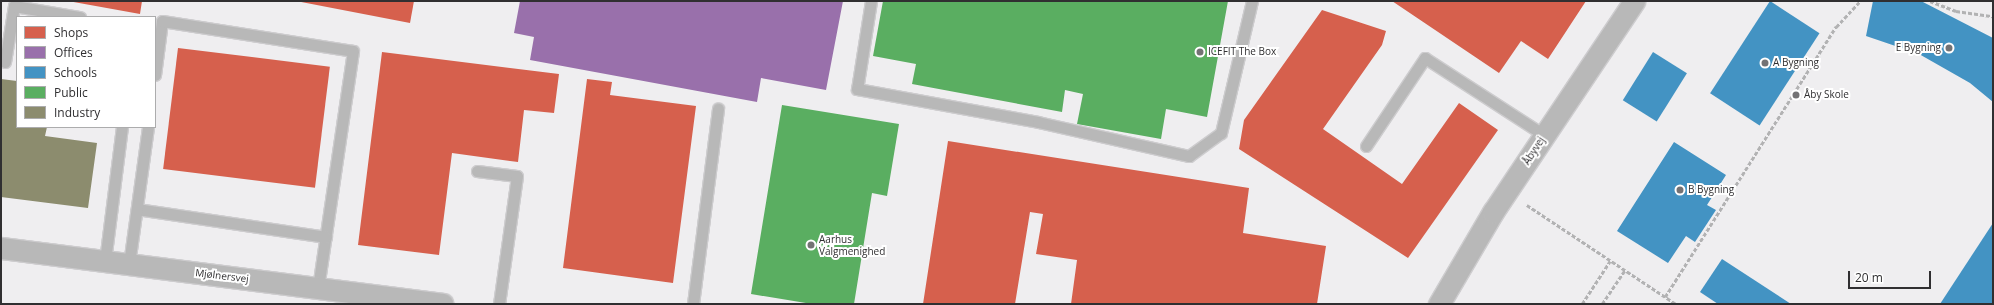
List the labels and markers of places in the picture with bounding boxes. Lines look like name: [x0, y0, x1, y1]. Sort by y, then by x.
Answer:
place label: E Bygning: [1896, 42, 1941, 54]
marker: E Bygning: [1944, 43, 1954, 53]
place label: ICEFIT The Box: [1208, 46, 1276, 58]
marker: ICEFIT The Box: [1195, 47, 1205, 57]
place label: A Bygning: [1773, 57, 1819, 69]
marker: A Bygning: [1760, 58, 1770, 68]
place label: Åby Skole: [1804, 89, 1849, 101]
marker: Åby Skole: [1791, 90, 1801, 100]
place label: B Bygning: [1688, 184, 1734, 196]
marker: B Bygning: [1675, 185, 1685, 195]
place label: Aarhus Valgmenighed: [819, 233, 885, 256]
marker: Aarhus Valgmenighed: [806, 240, 816, 250]

